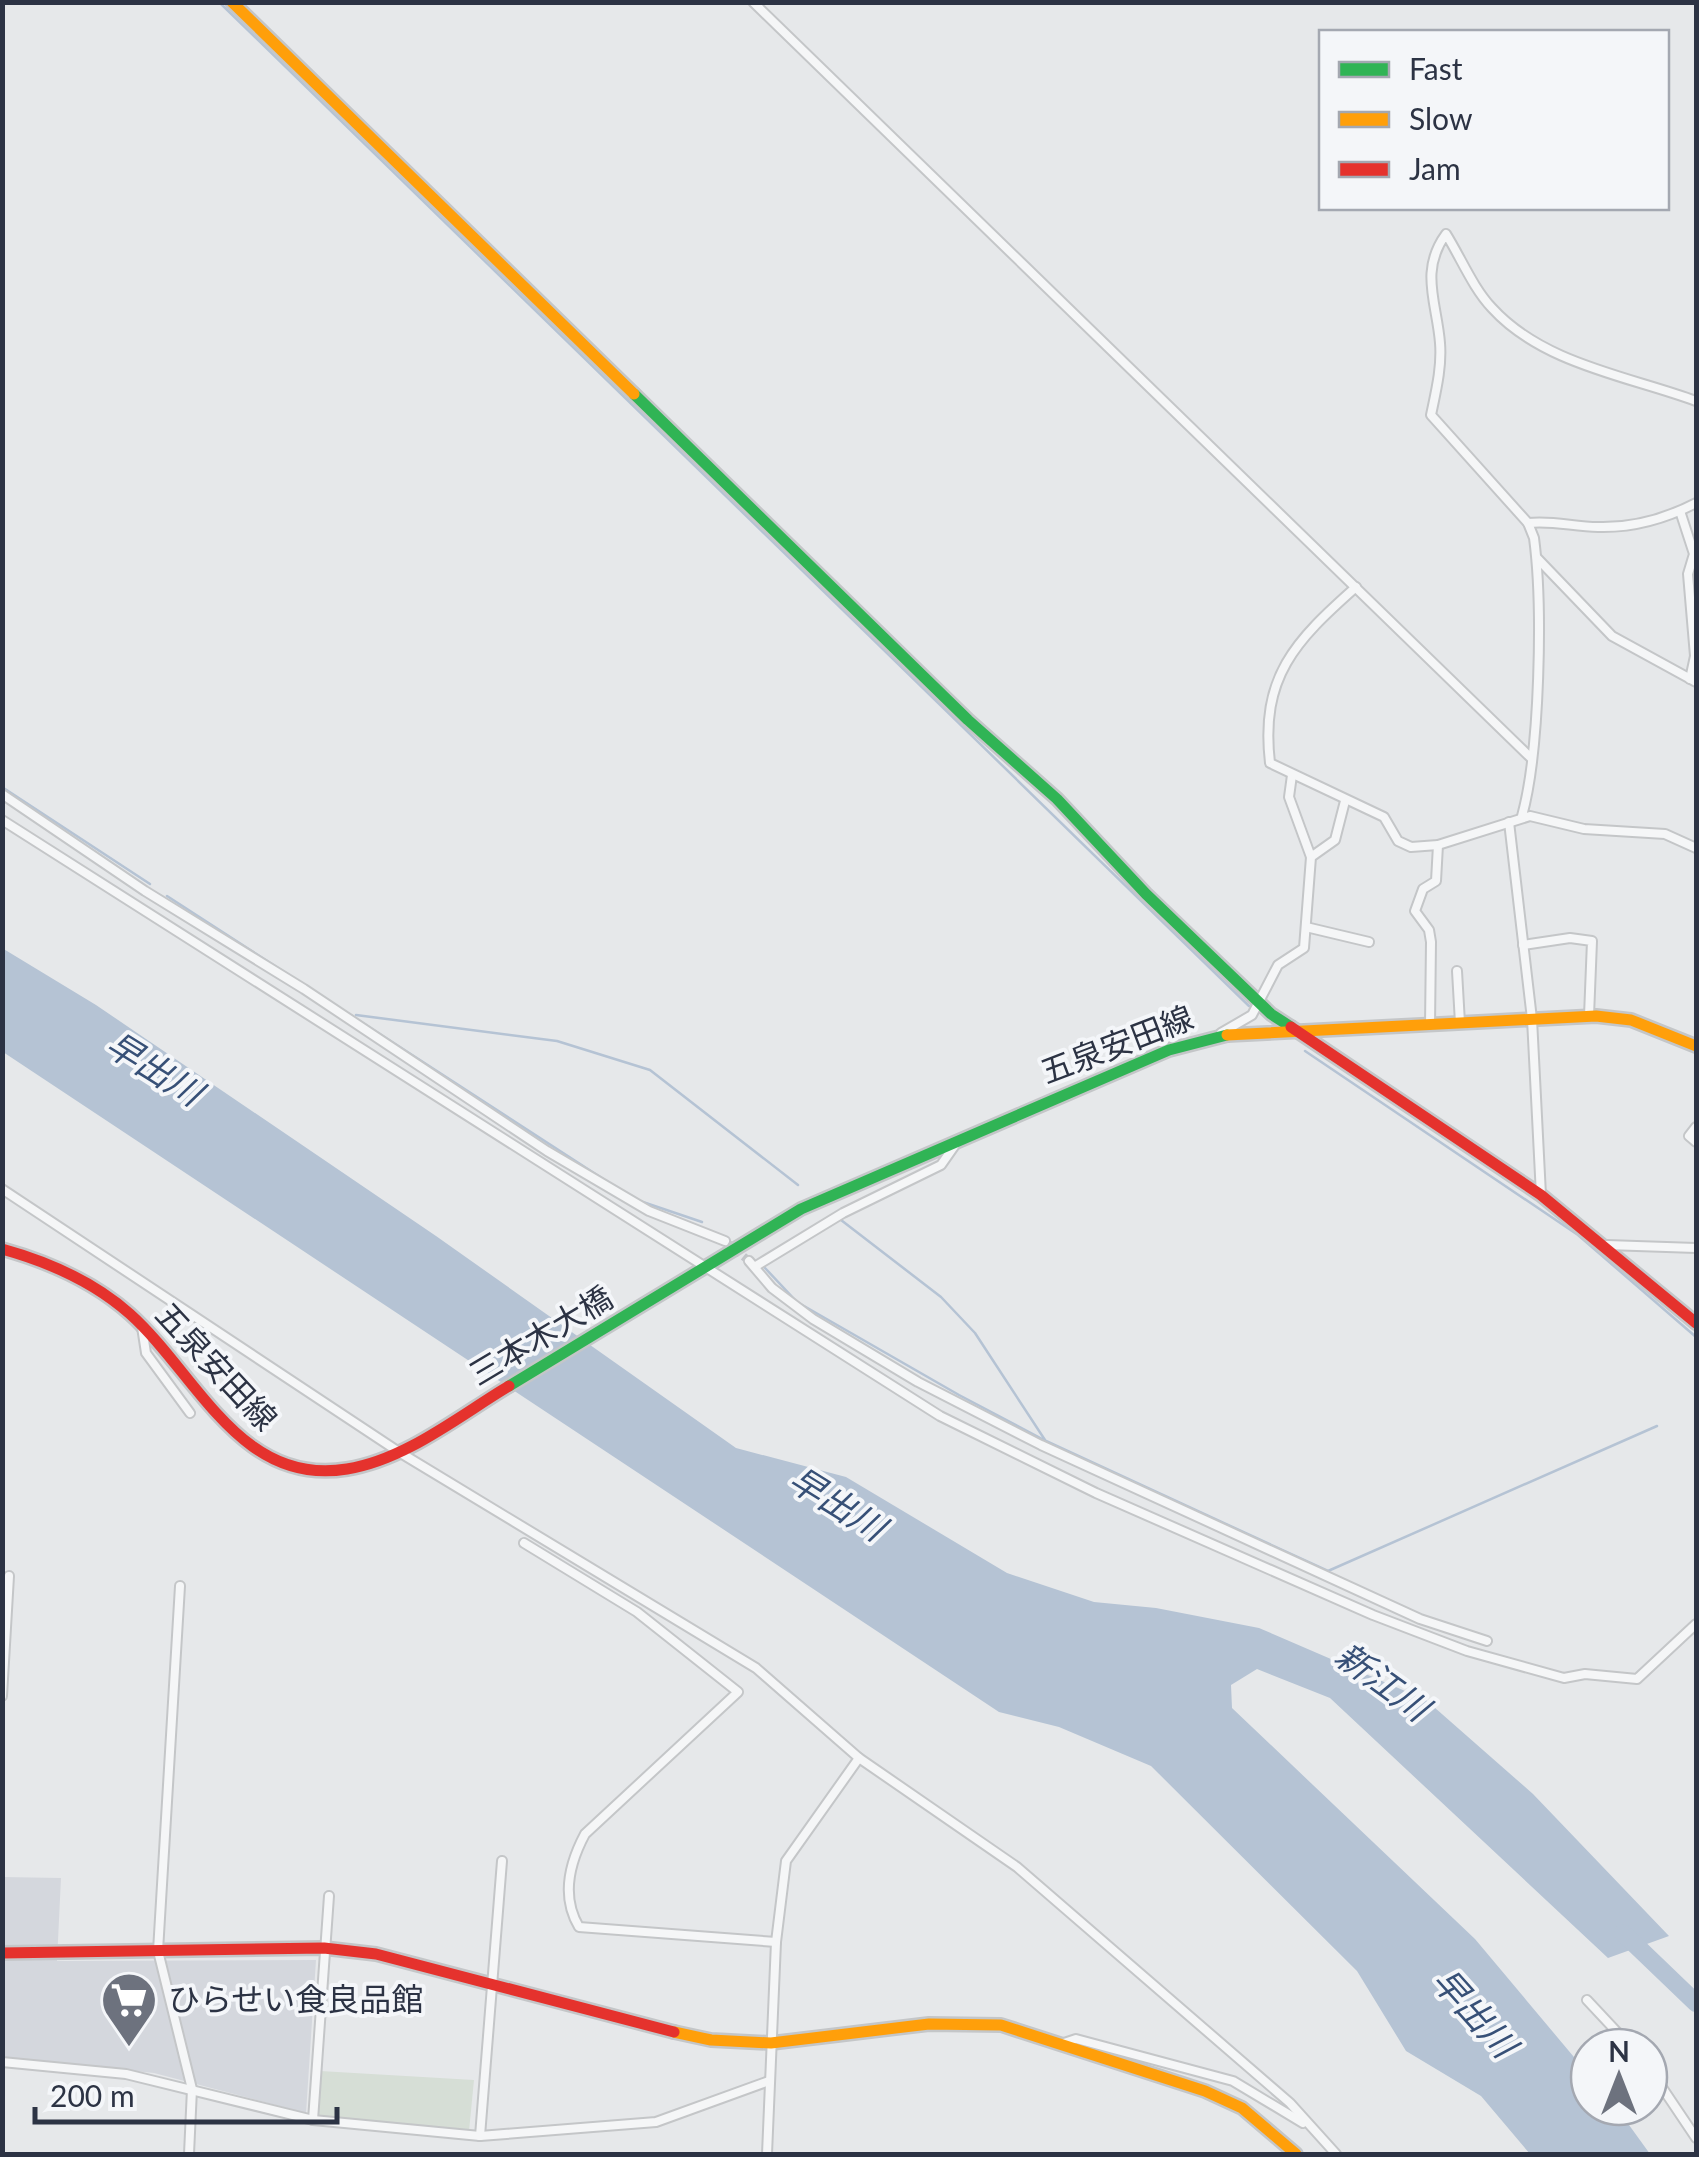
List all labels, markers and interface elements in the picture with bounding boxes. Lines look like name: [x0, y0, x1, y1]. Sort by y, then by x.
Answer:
legend: [1319, 30, 1669, 210]
text: Fast: [1409, 50, 1463, 86]
text: Slow: [1409, 100, 1473, 136]
text: Jam: [1409, 150, 1461, 186]
street label: 五泉安田線: [1035, 997, 1198, 1090]
water label: 早出川: [99, 1022, 214, 1115]
street label: 三本木大橋: [462, 1277, 619, 1393]
street label: 五泉安田線: [148, 1294, 286, 1438]
water label: 早出川: [782, 1457, 897, 1550]
water label: 新江川: [1328, 1633, 1441, 1731]
water label: 早出川: [1425, 1959, 1529, 2068]
supermarket icon: ひらせい食良品館: [99, 1970, 159, 2049]
place label: ひらせい食良品館: [168, 1979, 423, 2018]
north arrow: [1569, 2027, 1669, 2127]
text: N: [1608, 2034, 1630, 2068]
scale bar: [35, 2062, 338, 2124]
text: 200 m: [50, 2077, 135, 2113]

